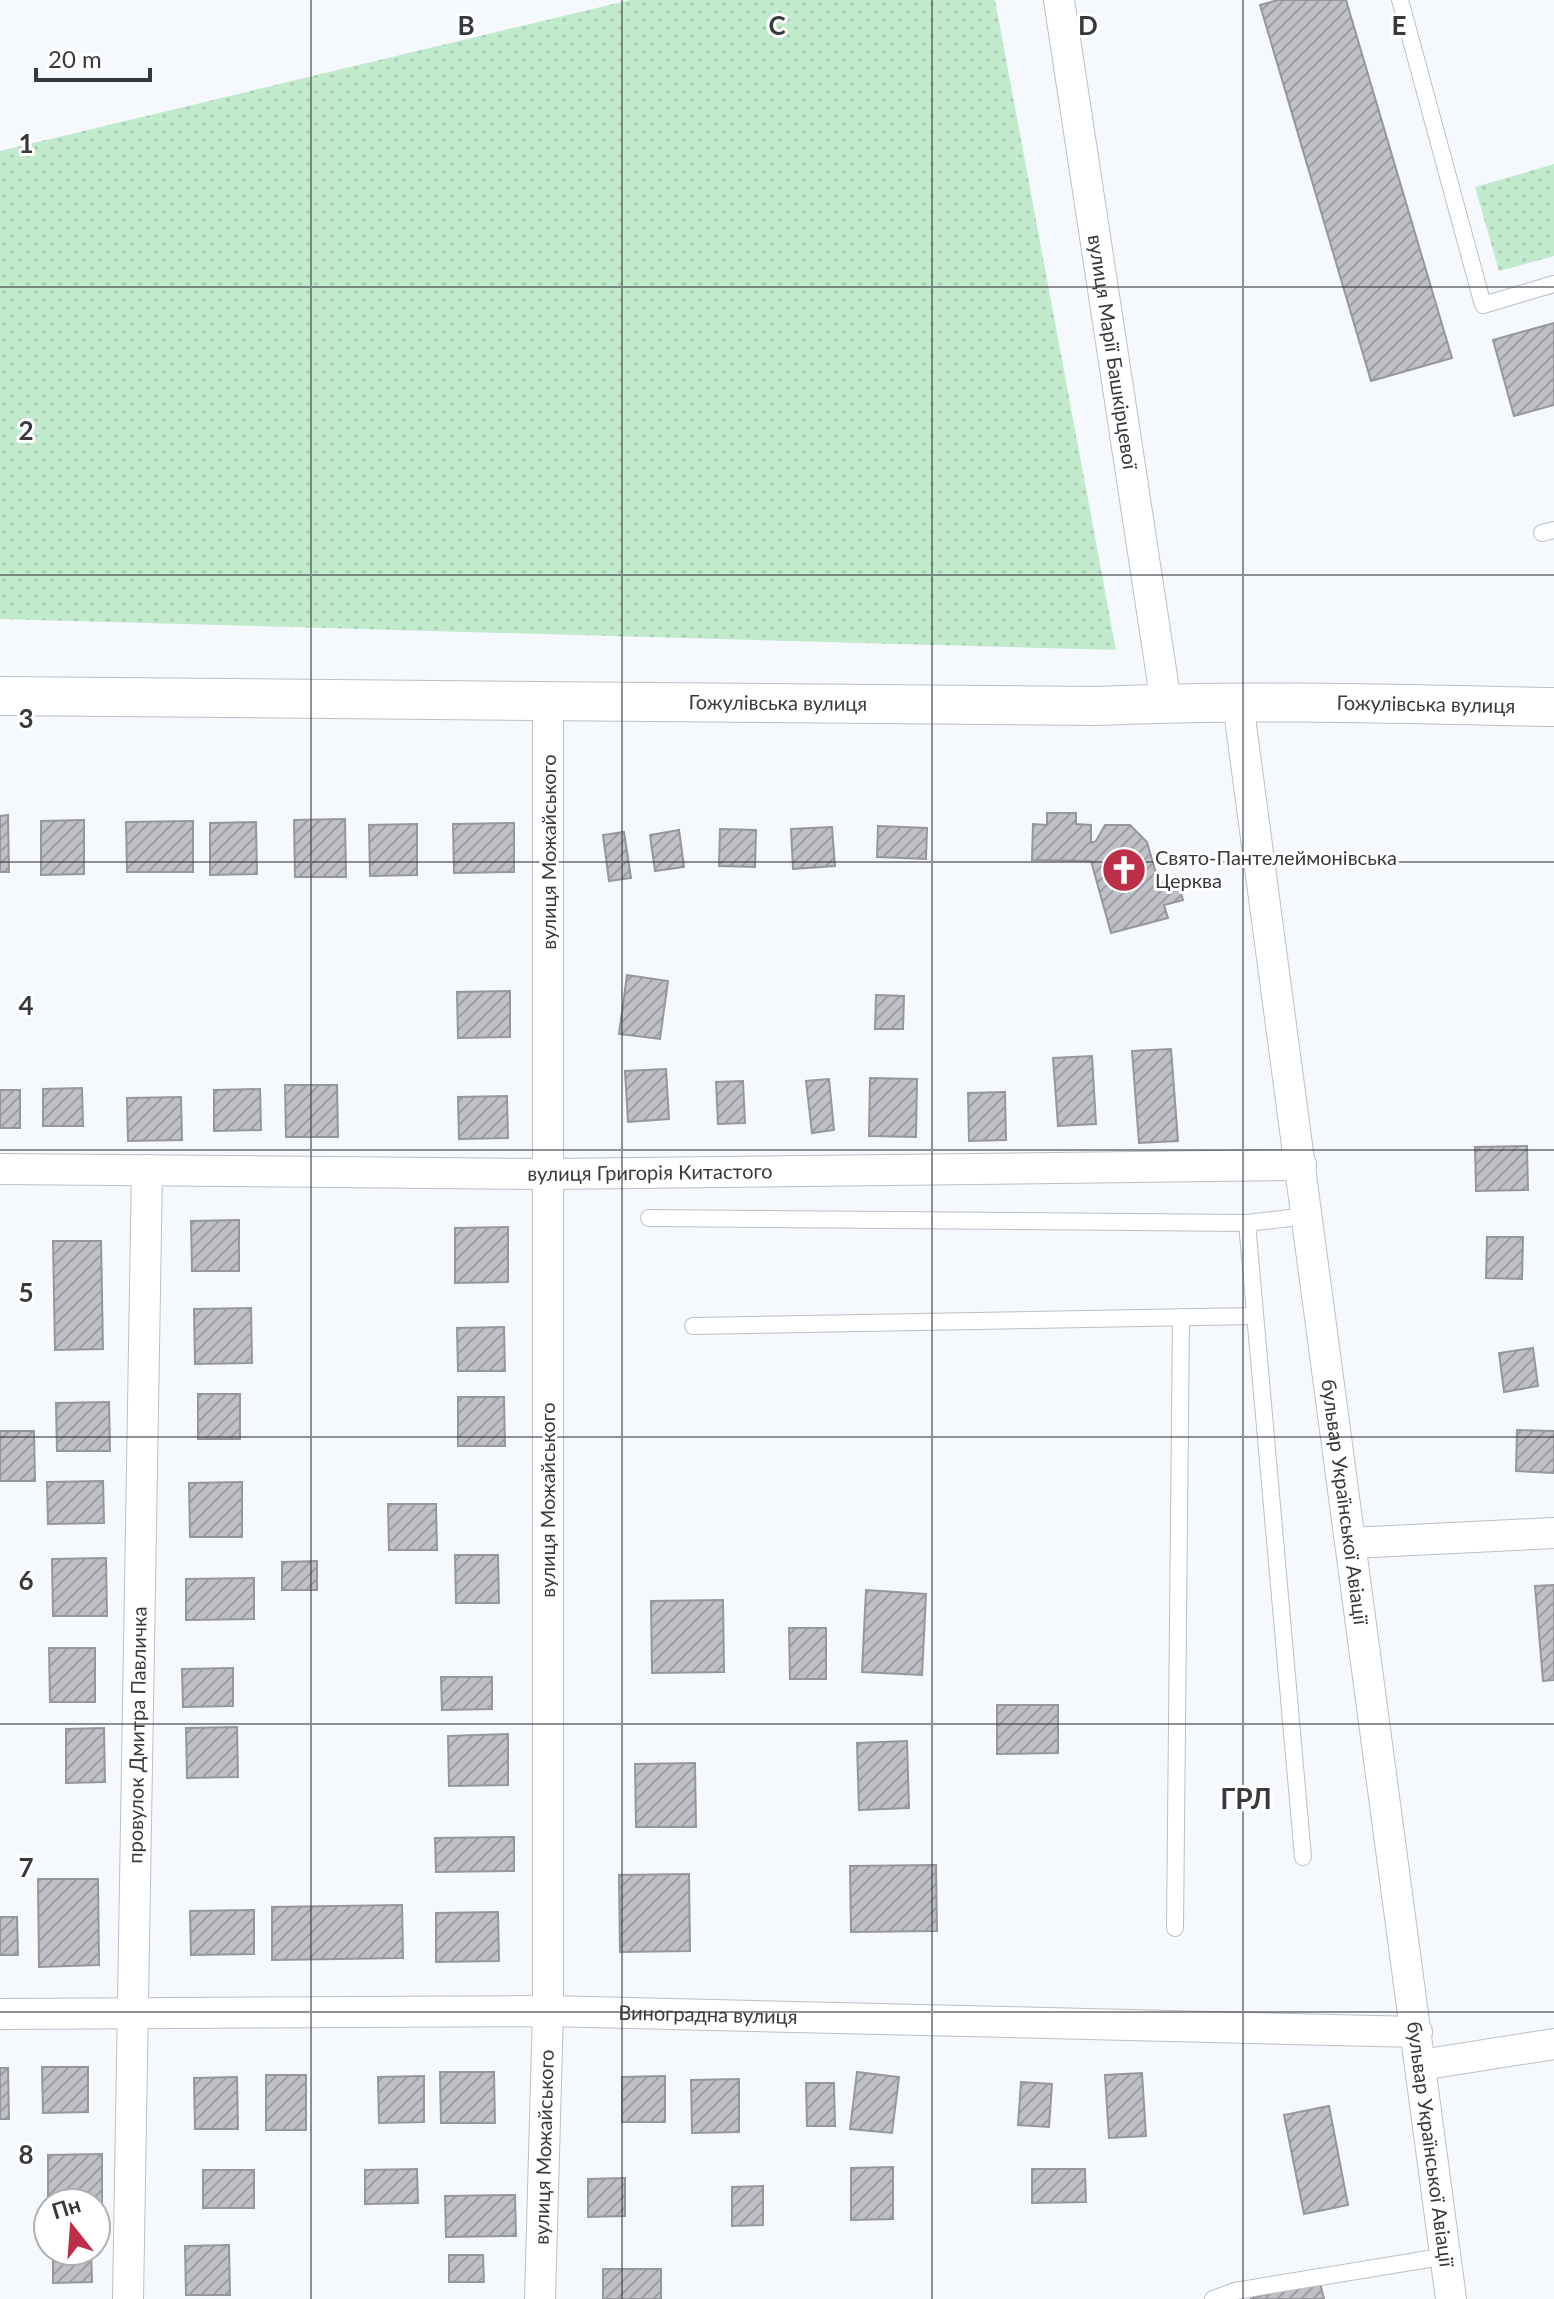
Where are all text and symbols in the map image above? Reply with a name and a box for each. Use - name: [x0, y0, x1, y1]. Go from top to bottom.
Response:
- text: B: [457, 9, 475, 41]
- text: C: [768, 9, 786, 41]
- text: D: [1078, 9, 1098, 41]
- text: E: [1392, 9, 1406, 41]
- scale bar: [36, 32, 150, 82]
- text: 20 m: [48, 44, 102, 73]
- text: 1: [18, 127, 34, 159]
- street label: вулиця Марії Башкірцевої: [1084, 233, 1143, 472]
- text: 2: [18, 414, 34, 446]
- street label: Гожулівська вулиця: [689, 689, 867, 715]
- street label: Гожулівська вулиця: [1336, 690, 1516, 717]
- text: 3: [18, 702, 34, 734]
- street label: вулиця Можайського: [536, 754, 560, 950]
- place label: Свято-Пантелеймонівська Церква: [1155, 845, 1397, 892]
- church icon: Свято-Пантелеймонівська Церква: [1100, 846, 1148, 894]
- text: 4: [18, 989, 34, 1021]
- street label: вулиця Григорія Китастого: [527, 1158, 773, 1185]
- text: 5: [18, 1276, 34, 1308]
- street label: бульвар Української Авіації: [1317, 1378, 1374, 1627]
- street label: вулиця Можайського: [535, 1402, 559, 1598]
- text: 6: [18, 1564, 34, 1596]
- street label: провулок Дмитра Павличка: [122, 1606, 151, 1864]
- district label: ГРЛ: [1220, 1781, 1272, 1815]
- text: 7: [18, 1851, 34, 1883]
- street label: Виноградна вулиця: [618, 2000, 798, 2028]
- street label: бульвар Української Авіації: [1403, 2020, 1460, 2269]
- street label: вулиця Можайського: [529, 2049, 558, 2245]
- text: 8: [18, 2138, 34, 2170]
- north arrow: [32, 2187, 112, 2267]
- text: Пн: [48, 2190, 84, 2225]

